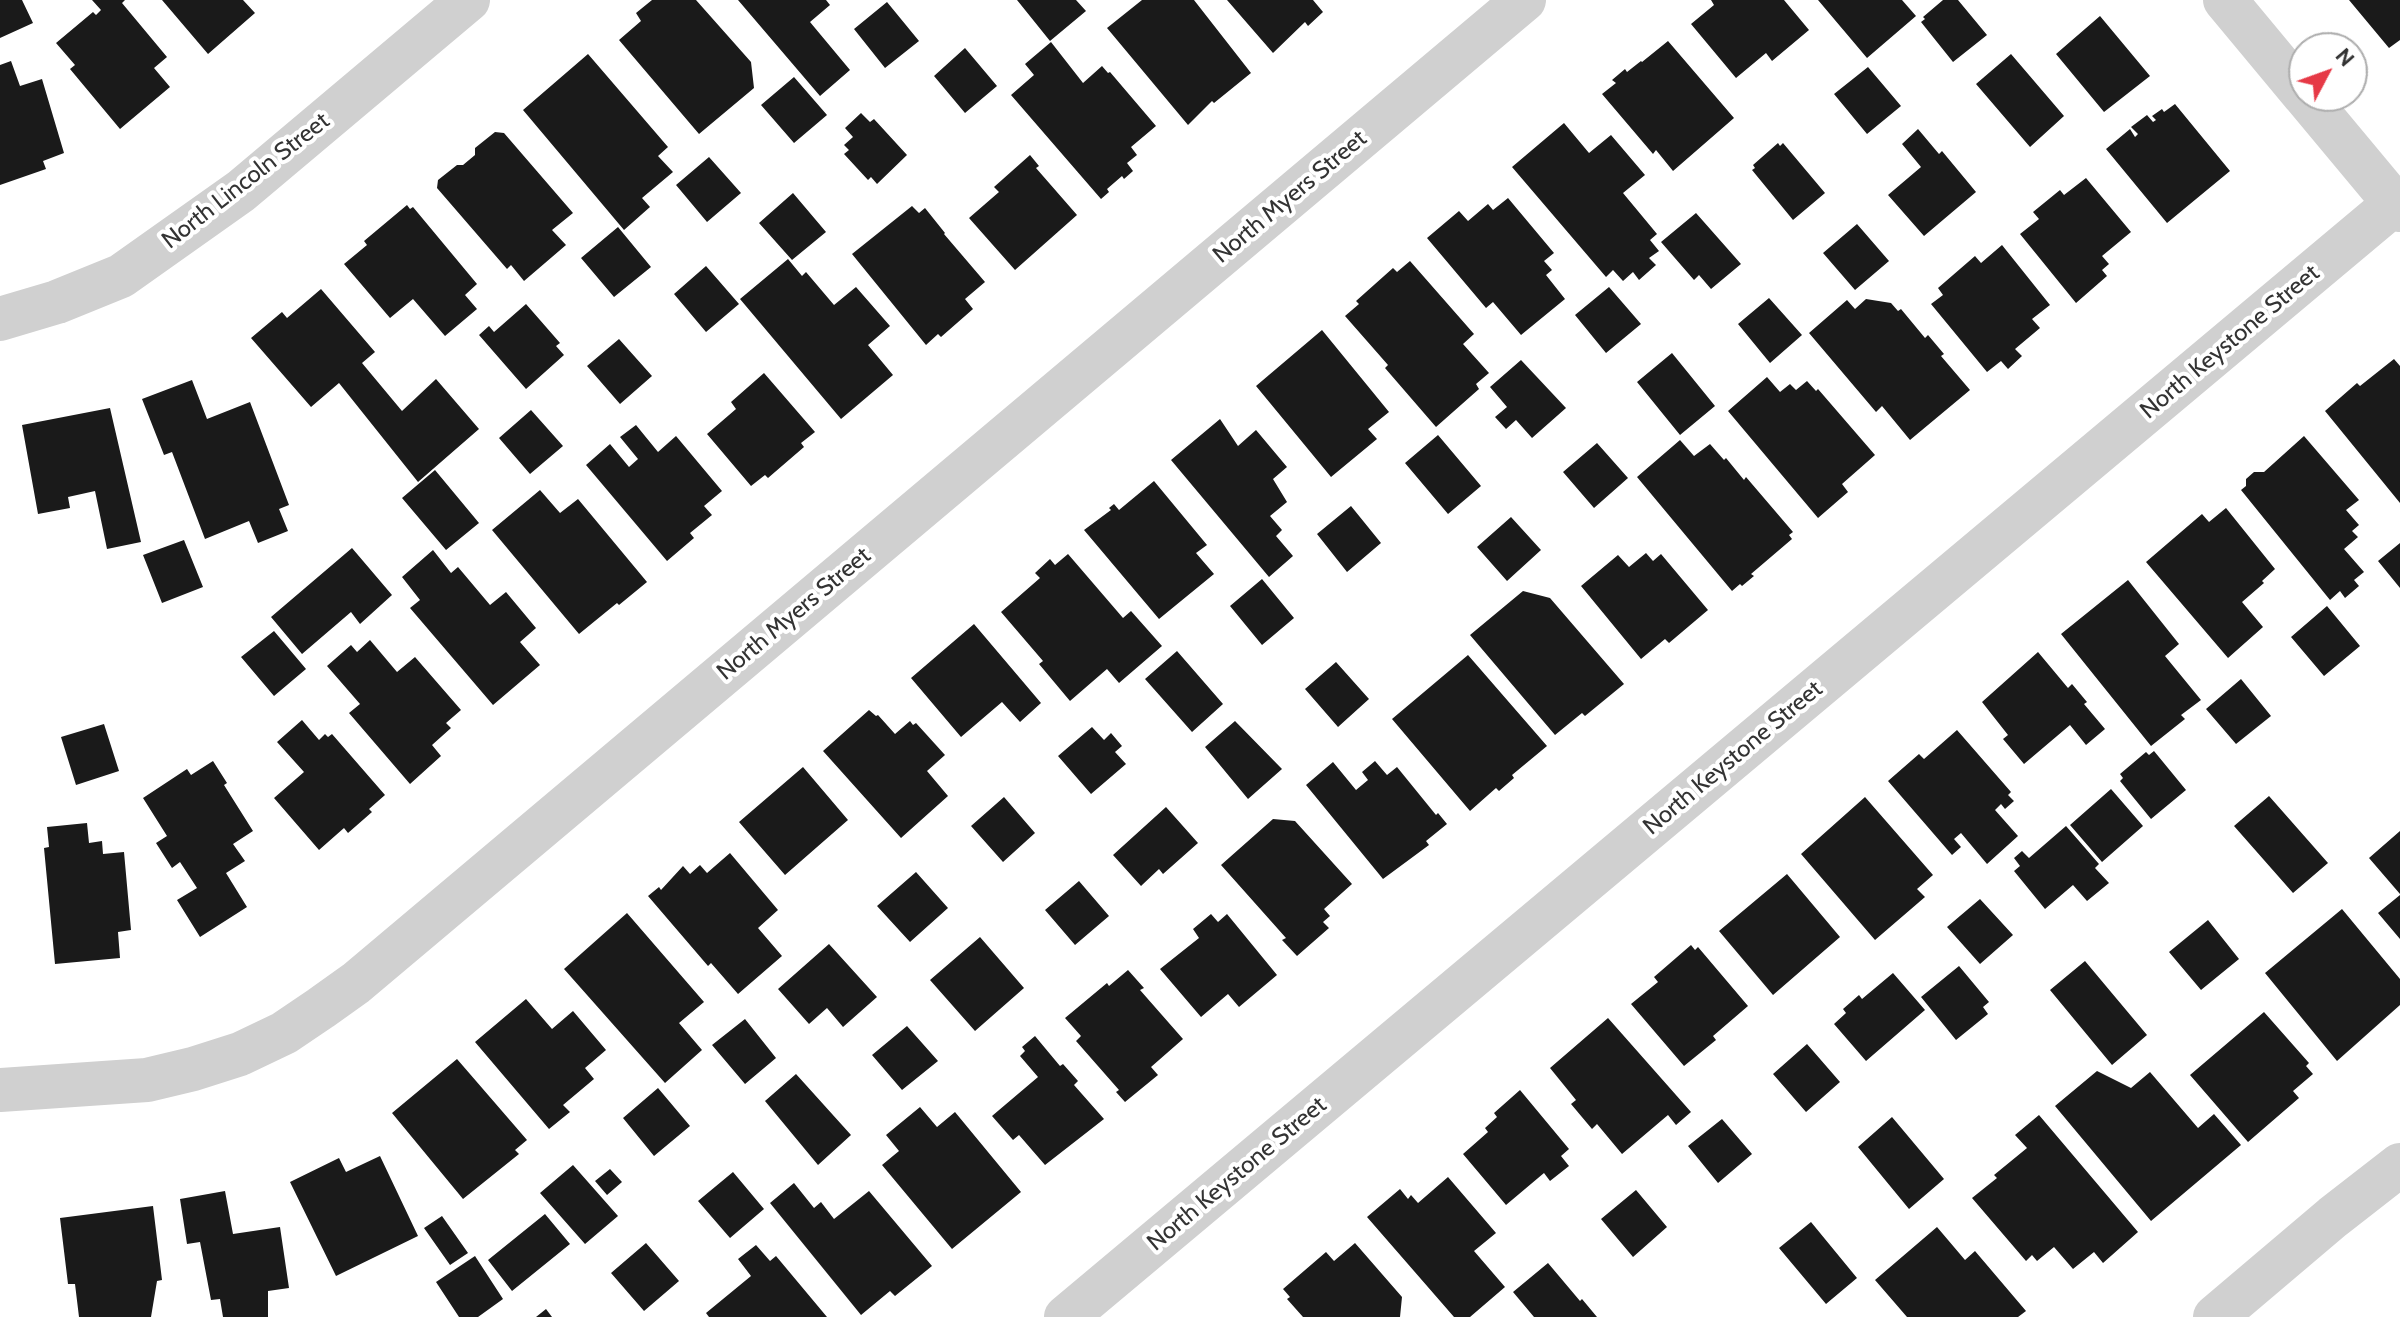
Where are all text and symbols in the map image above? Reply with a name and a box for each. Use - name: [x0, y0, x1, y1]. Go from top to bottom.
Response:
- north arrow: [2288, 32, 2368, 112]
- text: N: [2330, 43, 2360, 72]
- street label: North Lincoln Street: [157, 107, 335, 255]
- street label: North Myers Street: [1207, 124, 1373, 270]
- street label: North Keystone Street: [2135, 259, 2325, 425]
- street label: North Myers Street: [711, 541, 877, 687]
- street label: North Keystone Street: [1638, 675, 1828, 841]
- street label: North Keystone Street: [1142, 1091, 1332, 1257]

